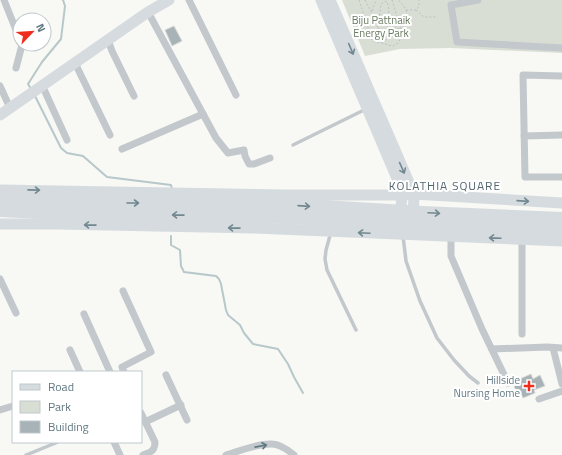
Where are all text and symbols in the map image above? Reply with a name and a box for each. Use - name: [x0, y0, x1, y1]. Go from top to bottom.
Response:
- north arrow: [12, 12, 52, 52]
- park label: Biju Pattnaik Energy Park: [352, 12, 411, 41]
- text: N: [32, 21, 50, 35]
- one-way arrow: [347, 42, 355, 54]
- one-way arrow: [399, 161, 407, 173]
- district label: KOLATHIA SQUARE: [389, 176, 501, 195]
- one-way arrow: [27, 186, 40, 194]
- one-way arrow: [516, 197, 529, 204]
- one-way arrow: [126, 199, 139, 207]
- one-way arrow: [297, 202, 310, 209]
- one-way arrow: [427, 209, 440, 217]
- one-way arrow: [172, 211, 185, 219]
- one-way arrow: [84, 221, 97, 229]
- one-way arrow: [228, 224, 241, 232]
- one-way arrow: [358, 229, 371, 236]
- one-way arrow: [489, 234, 502, 242]
- legend: [12, 371, 142, 443]
- place label: Hillside Nursing Home: [453, 372, 520, 401]
- text: Road: [48, 377, 74, 396]
- marker: Hillside Nursing Home: [523, 380, 535, 392]
- text: Park: [48, 397, 71, 416]
- text: Building: [48, 417, 89, 436]
- one-way arrow: [254, 441, 267, 449]

